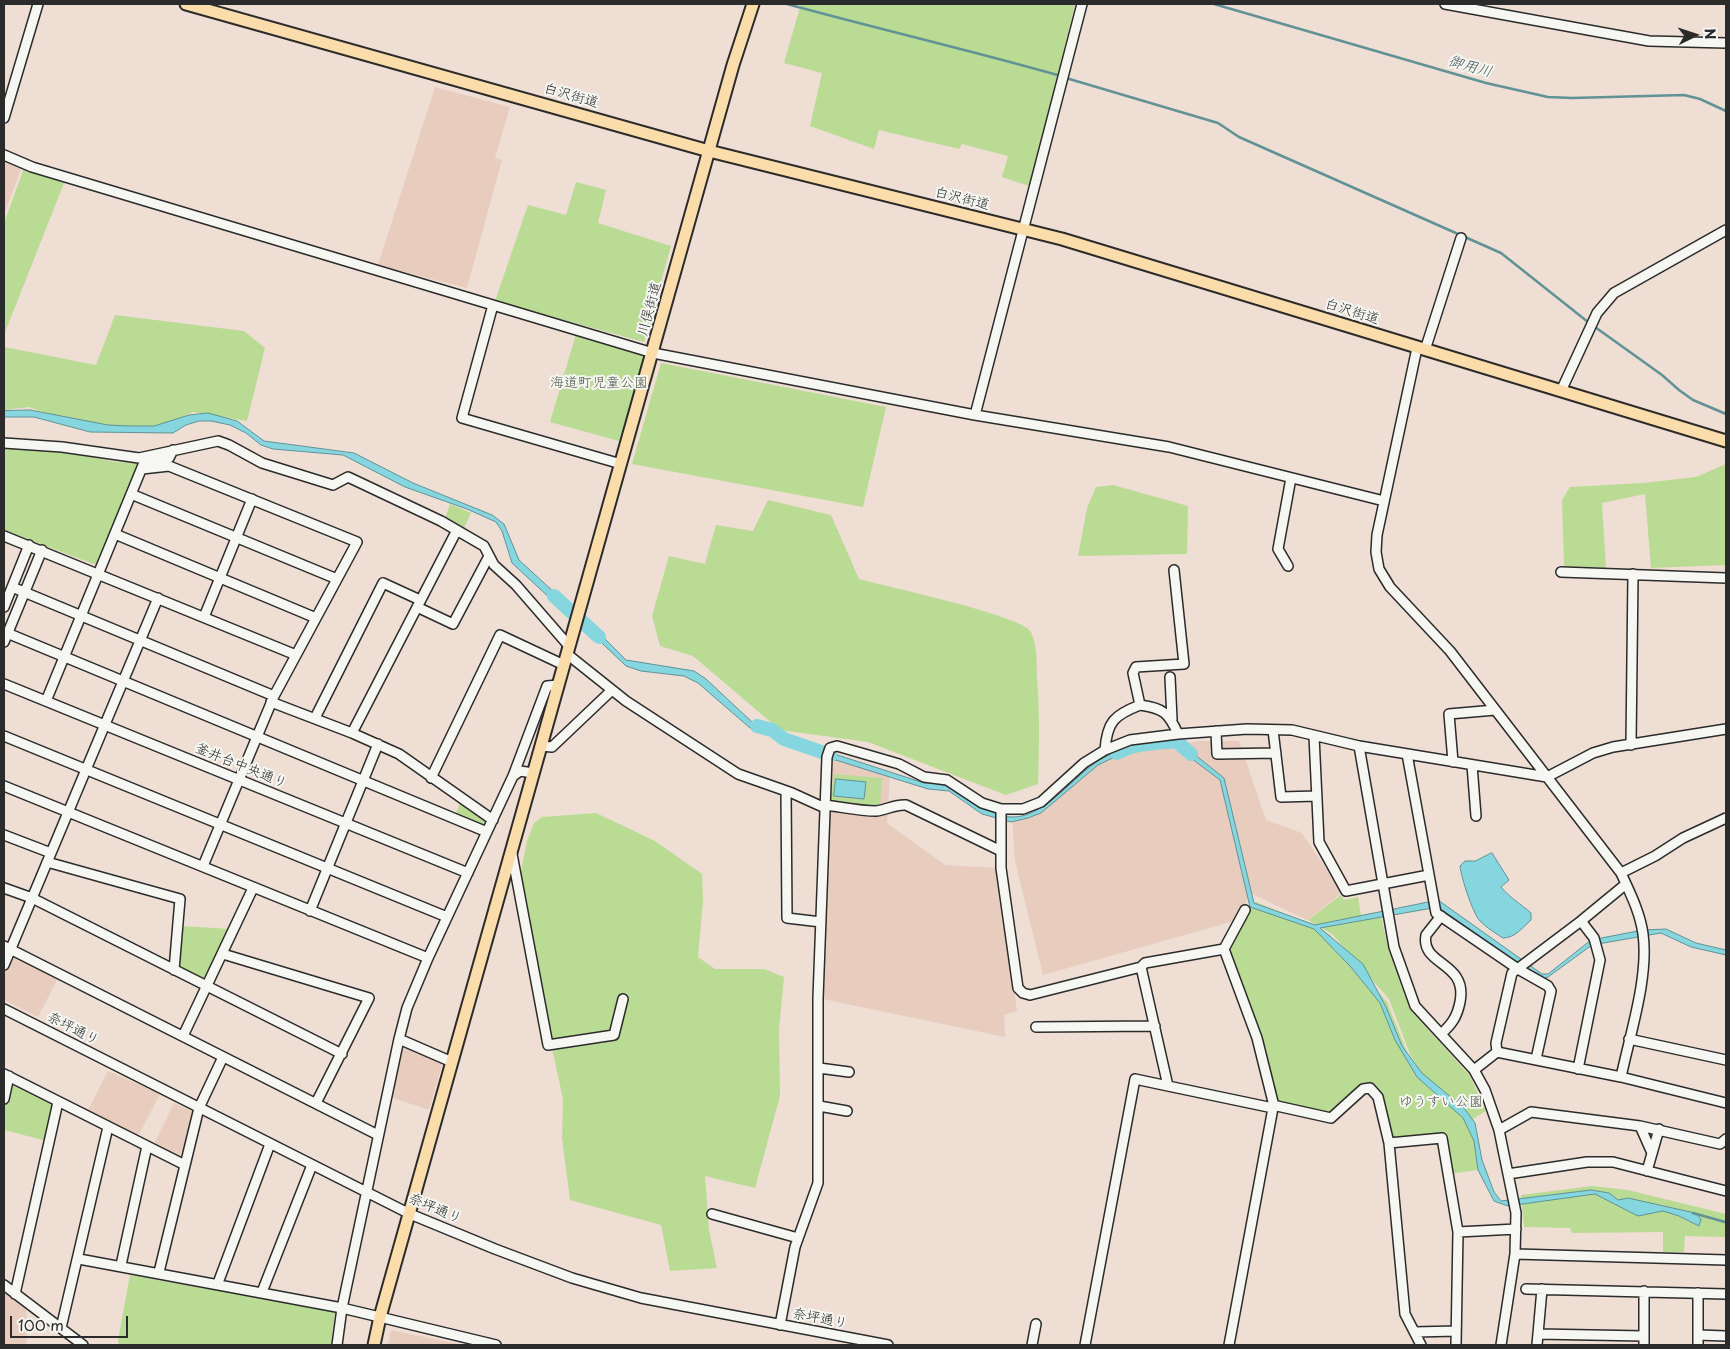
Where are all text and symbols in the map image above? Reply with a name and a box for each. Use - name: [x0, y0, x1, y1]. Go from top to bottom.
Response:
- north arrow: [1670, 10, 1720, 60]
- text: N: [1700, 28, 1721, 40]
- water label: 御用川: [1446, 52, 1494, 82]
- street label: 白沢街道: [542, 80, 600, 112]
- street label: 白沢街道: [933, 184, 991, 214]
- street label: 川俣街道: [635, 280, 665, 338]
- street label: 白沢街道: [1323, 296, 1381, 328]
- park label: 海道町児童公園: [550, 375, 648, 391]
- street label: 釜井台中央通り: [192, 740, 290, 792]
- street label: 奈坪通り: [44, 1009, 102, 1049]
- park label: ゆうすい公園: [1399, 1094, 1483, 1110]
- street label: 奈坪通り: [406, 1190, 464, 1228]
- street label: 奈坪通り: [791, 1305, 849, 1333]
- scale bar: [12, 1306, 130, 1338]
- text: 100 m: [18, 1313, 64, 1336]

